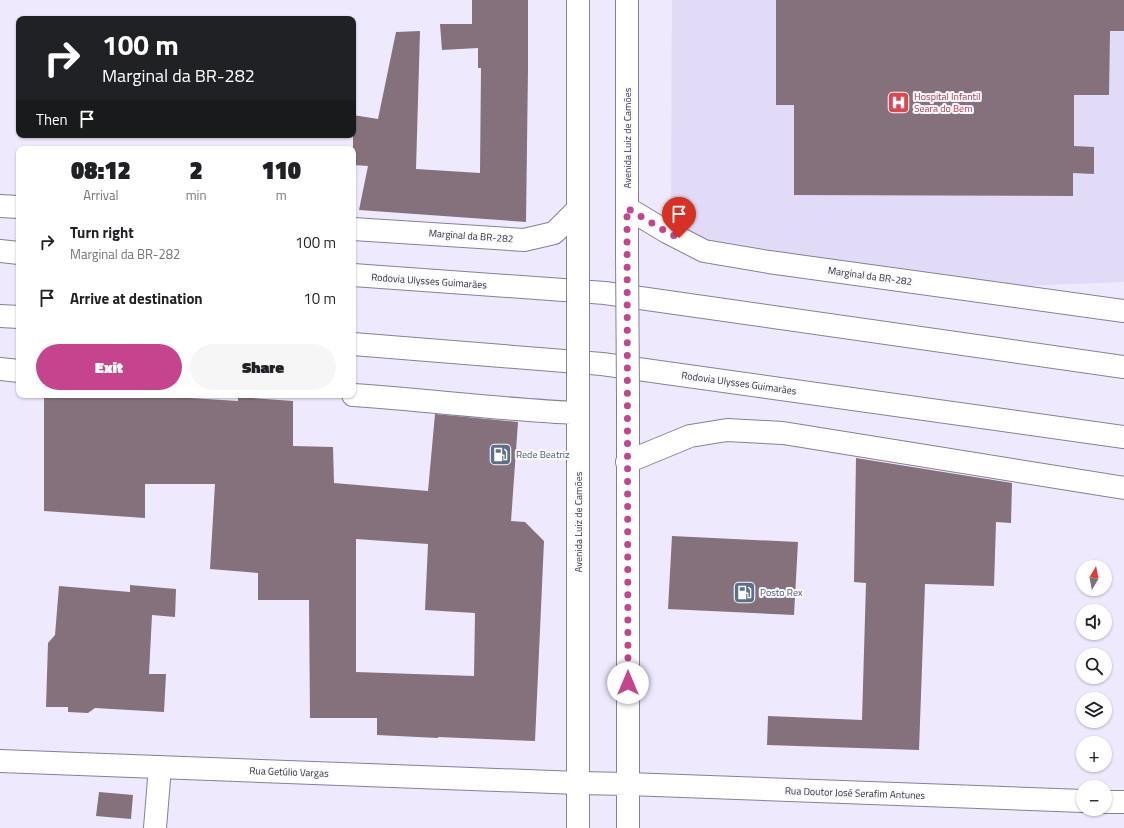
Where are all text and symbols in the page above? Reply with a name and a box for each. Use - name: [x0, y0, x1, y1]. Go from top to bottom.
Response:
- text: 100 m: [102, 23, 179, 66]
- icon: right: [36, 32, 88, 84]
- text: Marginal da BR-282: [102, 62, 255, 89]
- street label: Avenida Luiz de Camões: [620, 87, 635, 188]
- hospital icon: Hospital Infantil Seara do Bem: [885, 89, 911, 115]
- place label: Hospital Infantil Seara do Bem: [914, 89, 981, 116]
- text: Then: [36, 108, 68, 131]
- icon: arrive: [76, 108, 98, 130]
- text: 08:12: [71, 152, 131, 188]
- text: 2: [189, 152, 203, 188]
- text: 110: [261, 152, 301, 188]
- text: Arrival: [83, 185, 118, 205]
- text: min: [186, 185, 206, 205]
- text: m: [276, 185, 287, 205]
- pin: [662, 197, 696, 238]
- icon: arrive: [668, 203, 690, 225]
- text: Turn right: [70, 221, 134, 244]
- street label: Marginal da BR-282: [428, 226, 514, 246]
- icon: right: [36, 231, 58, 253]
- text: 100 m: [295, 231, 336, 254]
- text: Marginal da BR-282: [70, 244, 180, 264]
- street label: Marginal da BR-282: [827, 263, 913, 289]
- street label: Rodovia Ulysses Guimarães: [371, 269, 488, 293]
- icon: arrive: [36, 287, 58, 309]
- text: Arrive at destination: [70, 287, 203, 310]
- text: 10 m: [303, 287, 336, 310]
- button: Exit: [36, 344, 182, 390]
- button: Share: [190, 344, 336, 390]
- street label: Rodovia Ulysses Guimarães: [681, 368, 798, 399]
- fuel station icon: Rede Beatriz: [488, 441, 514, 467]
- place label: Rede Beatriz: [516, 447, 570, 462]
- street label: Avenida Luiz de Camões: [571, 471, 586, 572]
- north arrow: [1076, 560, 1112, 596]
- map controls: [1076, 560, 1112, 816]
- fuel station icon: Posto Rex: [732, 579, 758, 605]
- place label: Posto Rex: [760, 585, 803, 600]
- button: sound: [1076, 604, 1112, 640]
- button: search: [1076, 648, 1112, 684]
- position arrow: [607, 662, 649, 704]
- button: layers: [1076, 692, 1112, 728]
- button: +: [1076, 736, 1112, 772]
- street label: Rua Getúlio Vargas: [249, 763, 329, 781]
- button: −: [1076, 780, 1112, 816]
- street label: Rua Doutor José Serafim Antunes: [785, 783, 926, 803]

